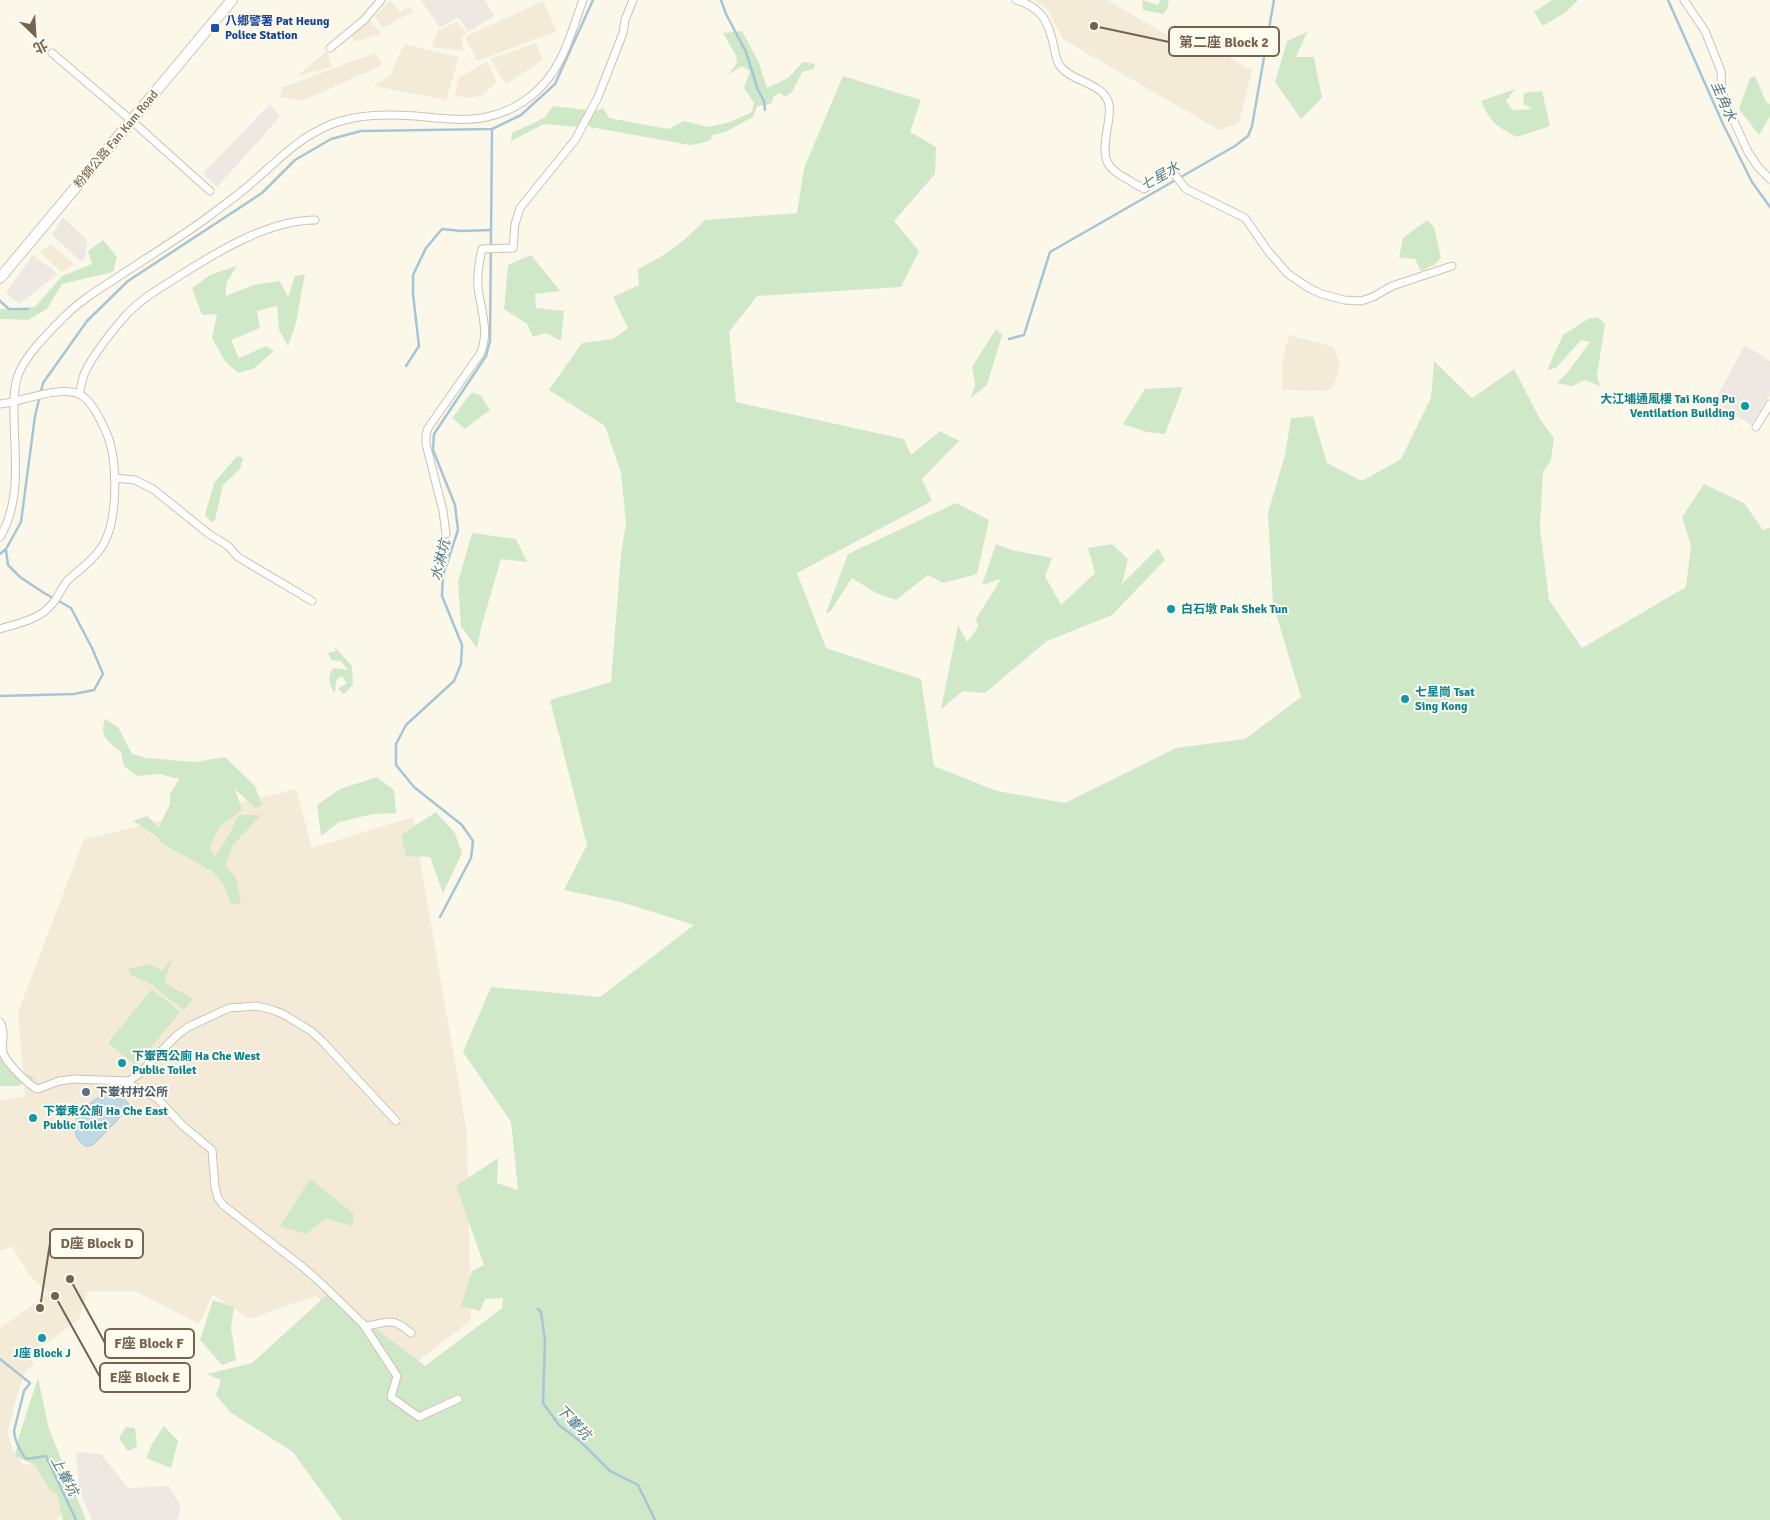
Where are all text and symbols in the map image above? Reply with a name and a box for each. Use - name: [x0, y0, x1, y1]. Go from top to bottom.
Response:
- north arrow: [10, 10, 60, 60]
- place label: 八鄉警署 Pat Heung Police Station: [225, 14, 330, 43]
- marker: 八鄉警署 Pat Heung Police Station: [209, 22, 221, 34]
- callout: 第二座 Block 2: [1169, 27, 1279, 56]
- text: 第二座 Block 2: [1179, 34, 1269, 51]
- text: 北: [30, 36, 50, 57]
- water label: 圭角水: [1707, 79, 1740, 125]
- street label: 粉錦公路 Fan Kam Road: [71, 87, 162, 191]
- water label: 七星水: [1138, 158, 1184, 194]
- place label: 大江埔通風樓 Tai Kong Pu Ventilation Building: [1600, 392, 1736, 421]
- marker: 大江埔通風樓 Tai Kong Pu Ventilation Building: [1739, 400, 1751, 412]
- water label: 水淋坑: [427, 536, 454, 583]
- place label: 白石墩 Pak Shek Tun: [1181, 602, 1288, 617]
- marker: 白石墩 Pak Shek Tun: [1165, 603, 1177, 615]
- place label: 七星崗 Tsat Sing Kong: [1415, 685, 1475, 714]
- marker: 七星崗 Tsat Sing Kong: [1399, 693, 1411, 705]
- place label: 下輋西公廁 Ha Che West Public Toilet: [132, 1049, 261, 1078]
- marker: 下輋西公廁 Ha Che West Public Toilet: [116, 1057, 128, 1069]
- place label: 下輋村村公所: [96, 1085, 168, 1100]
- marker: 下輋村村公所: [80, 1086, 92, 1098]
- place label: 下輋東公廁 Ha Che East Public Toilet: [43, 1104, 168, 1133]
- marker: 下輋東公廁 Ha Che East Public Toilet: [27, 1112, 39, 1124]
- callout: D座 Block D: [50, 1229, 143, 1258]
- text: D座 Block D: [61, 1235, 133, 1252]
- callout: F座 Block F: [105, 1329, 194, 1358]
- marker: J座 Block J: [36, 1332, 48, 1344]
- text: F座 Block F: [114, 1335, 184, 1352]
- place label: J座 Block J: [13, 1346, 71, 1361]
- callout: E座 Block E: [100, 1363, 190, 1392]
- text: E座 Block E: [110, 1369, 180, 1386]
- water label: 下輋坑: [553, 1401, 596, 1445]
- water label: 上輋坑: [47, 1454, 83, 1501]

